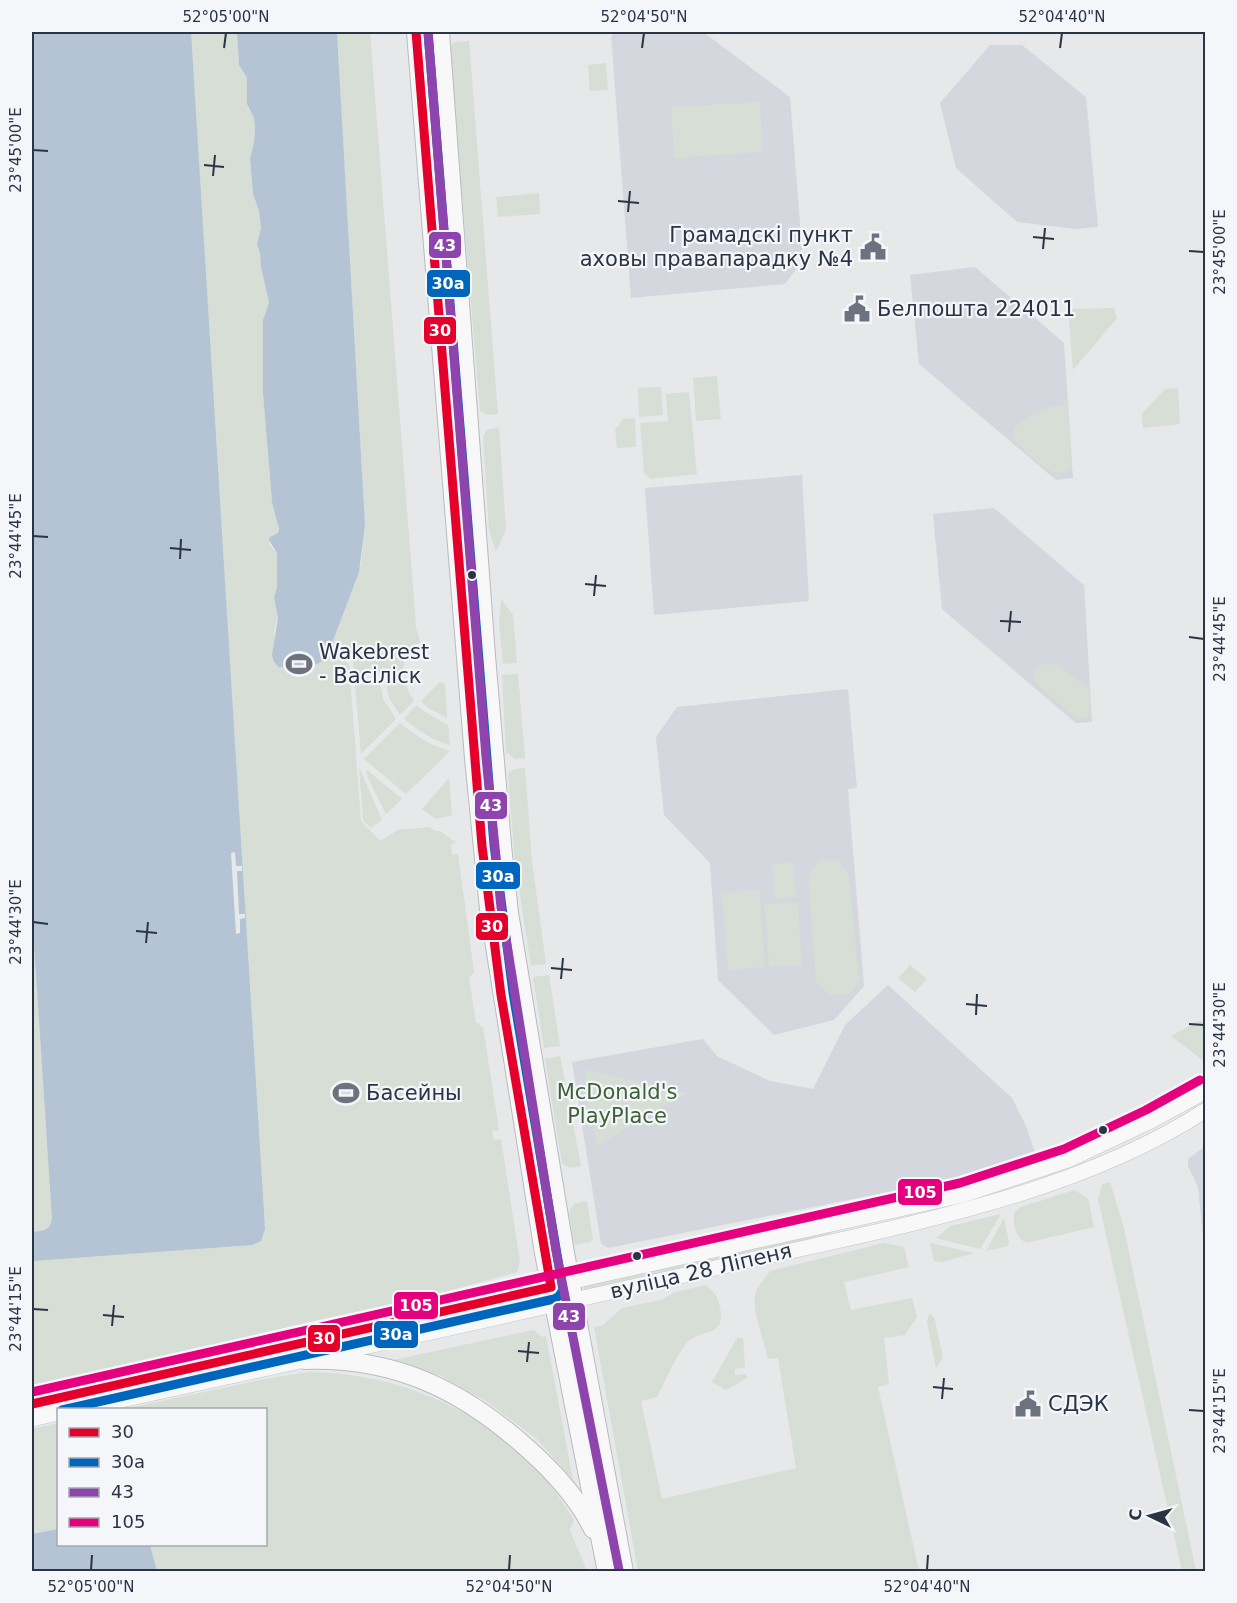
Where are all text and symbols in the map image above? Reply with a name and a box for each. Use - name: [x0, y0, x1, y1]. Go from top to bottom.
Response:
- text: 52°05'00"N: [182, 8, 270, 26]
- text: 52°04'50"N: [600, 8, 688, 26]
- text: 52°04'40"N: [1018, 8, 1106, 26]
- text: 23°45'00"E: [7, 107, 25, 193]
- text: 23°45'00"E: [1211, 209, 1229, 295]
- place label: Грамадскі пункт аховы правапарадку №4: [580, 223, 853, 271]
- line badge: 43: [428, 231, 462, 259]
- public building icon: Грамадскі пункт аховы правапарадку №4: [858, 232, 888, 262]
- text: 43: [434, 236, 456, 255]
- line badge: 30а: [426, 269, 471, 298]
- text: 30а: [431, 274, 465, 293]
- public building icon: Белпошта 224011: [842, 294, 872, 324]
- place label: Белпошта 224011: [877, 297, 1076, 321]
- line badge: 30: [423, 316, 457, 345]
- text: 30: [429, 321, 451, 340]
- text: 23°44'45"E: [7, 493, 25, 579]
- unlabelled marker: [466, 569, 478, 581]
- text: 23°44'45"E: [1211, 596, 1229, 682]
- place label: Wakebrest - Васіліск: [319, 640, 429, 688]
- sports icon: Wakebrest - Васіліск: [284, 649, 314, 679]
- line badge: 43: [474, 791, 508, 820]
- text: 43: [480, 796, 502, 815]
- line badge: 30а: [475, 861, 521, 890]
- text: 30а: [481, 867, 515, 886]
- text: 23°44'30"E: [7, 879, 25, 965]
- line badge: 30: [475, 912, 509, 941]
- text: 30: [481, 917, 503, 936]
- text: 23°44'30"E: [1211, 982, 1229, 1068]
- sports icon: Басейны: [331, 1078, 361, 1108]
- park label: McDonald's PlayPlace: [557, 1080, 677, 1128]
- place label: Басейны: [366, 1081, 462, 1105]
- unlabelled marker: [1097, 1124, 1109, 1136]
- line badge: 105: [897, 1178, 943, 1206]
- text: 105: [903, 1183, 937, 1202]
- street label: вуліца 28 Ліпеня: [608, 1238, 794, 1304]
- unlabelled marker: [631, 1250, 643, 1262]
- text: 23°44'15"E: [7, 1266, 25, 1352]
- line badge: 105: [393, 1291, 439, 1320]
- text: 105: [399, 1296, 433, 1315]
- line badge: 43: [552, 1302, 586, 1331]
- text: 43: [558, 1307, 580, 1326]
- line badge: 30а: [373, 1320, 419, 1349]
- line badge: 30: [307, 1324, 341, 1353]
- text: 30а: [379, 1325, 413, 1344]
- text: 30: [313, 1329, 335, 1348]
- text: 23°44'15"E: [1211, 1368, 1229, 1454]
- public building icon: СДЭК: [1013, 1389, 1043, 1419]
- place label: СДЭК: [1048, 1392, 1109, 1416]
- legend: [57, 1408, 267, 1546]
- text: 30: [111, 1421, 134, 1442]
- text: 30а: [111, 1451, 145, 1472]
- text: 43: [111, 1481, 134, 1502]
- north arrow: [1120, 1486, 1180, 1546]
- text: С: [1126, 1508, 1146, 1521]
- text: 105: [111, 1511, 145, 1532]
- text: 52°05'00"N: [47, 1578, 135, 1596]
- text: 52°04'50"N: [465, 1578, 553, 1596]
- text: 52°04'40"N: [883, 1578, 971, 1596]

